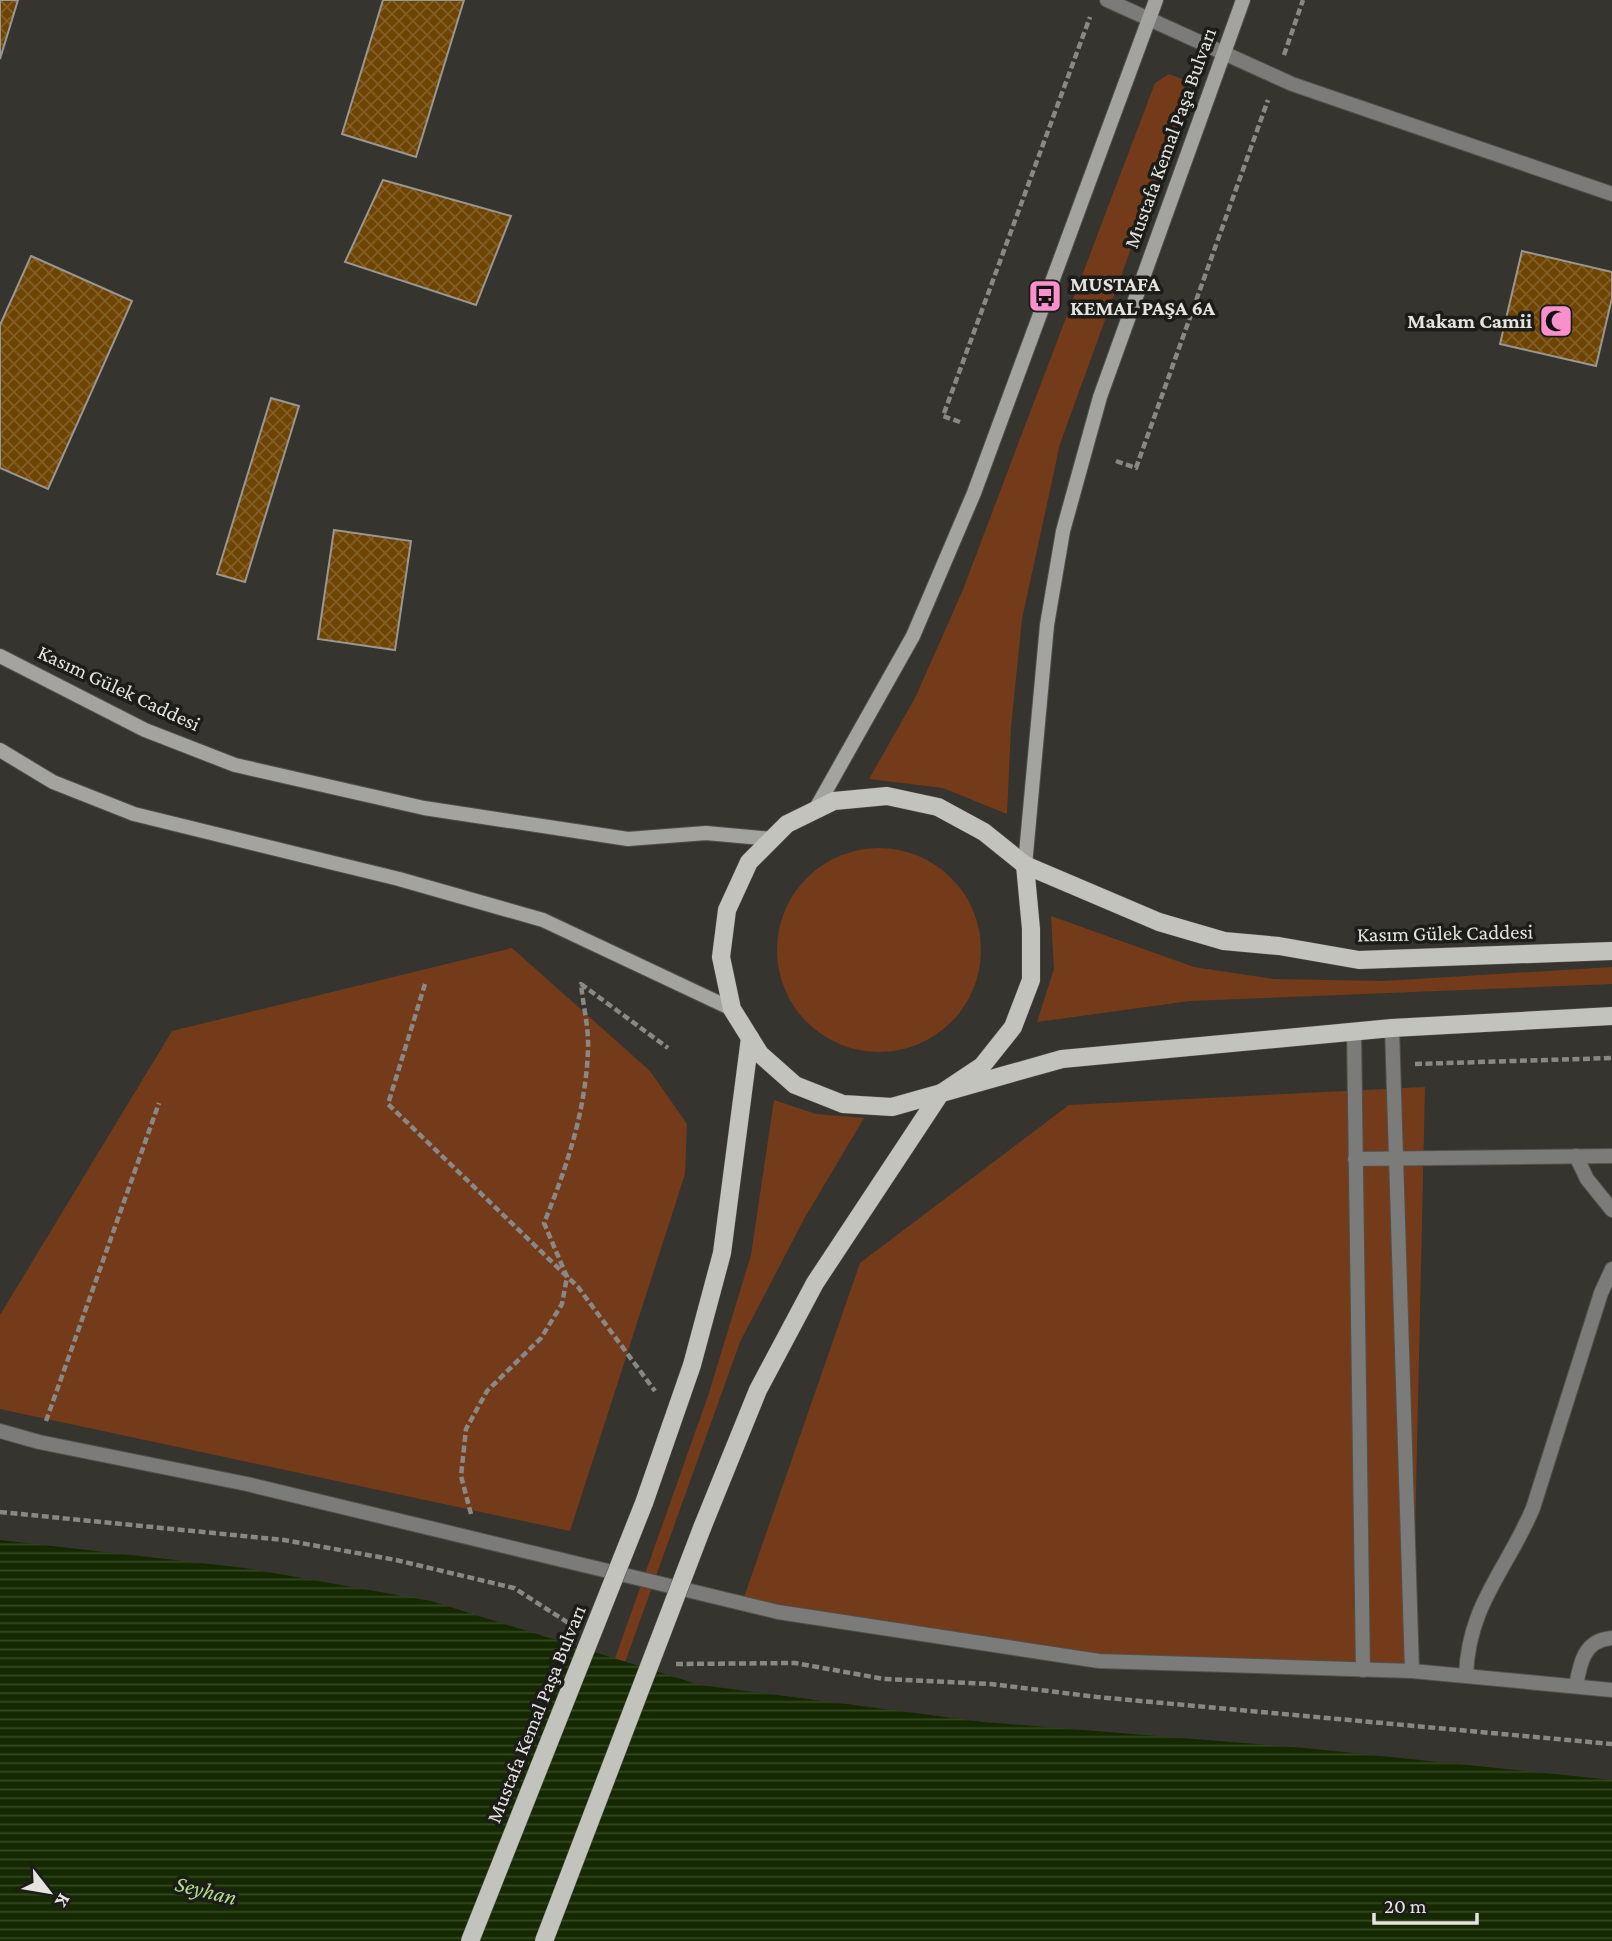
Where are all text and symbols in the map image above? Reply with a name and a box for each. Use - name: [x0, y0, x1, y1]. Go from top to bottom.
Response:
- street label: Mustafa Kemal Paşa Bulvarı: [1119, 24, 1221, 251]
- place label: MUSTAFA KEMAL PAŞA 6A: [1070, 272, 1216, 320]
- bus stop icon: MUSTAFA KEMAL PAŞA 6A: [1026, 277, 1064, 315]
- mosque icon: Makam Camii: [1537, 302, 1575, 340]
- place label: Makam Camii: [1407, 309, 1532, 333]
- street label: Kasım Gülek Caddesi: [34, 640, 204, 736]
- street label: Kasım Gülek Caddesi: [1357, 919, 1534, 947]
- street label: Mustafa Kemal Paşa Bulvarı: [481, 1601, 591, 1826]
- north arrow: [14, 1857, 84, 1927]
- water label: Seyhan: [172, 1870, 240, 1910]
- scale bar: [1374, 1882, 1477, 1926]
- text: K: [51, 1890, 75, 1912]
- text: 20 m: [1384, 1894, 1427, 1918]

